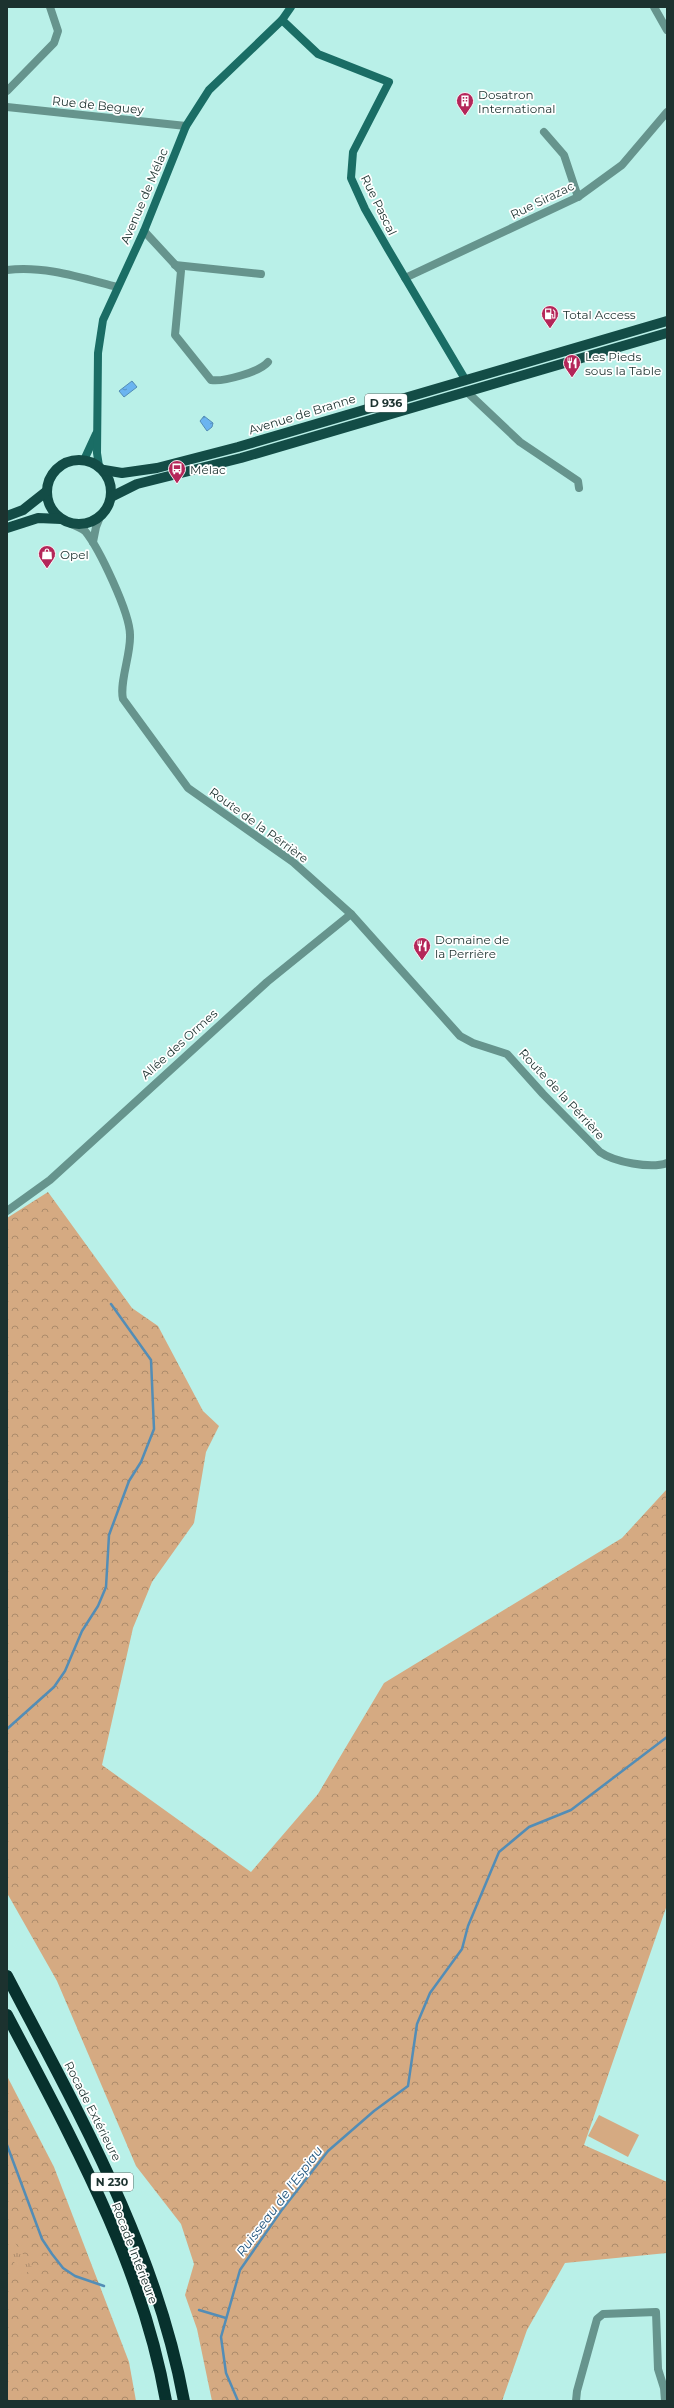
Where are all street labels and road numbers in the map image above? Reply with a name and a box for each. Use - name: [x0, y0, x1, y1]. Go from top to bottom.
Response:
- street label: Rue de Beguey: [52, 93, 145, 117]
- street label: Avenue de Mélac: [117, 146, 171, 246]
- street label: Rue Pascal: [358, 172, 400, 238]
- street label: Rue Sirazac: [508, 178, 577, 222]
- street label: Avenue de Branne: [247, 391, 357, 437]
- road number: D 936: [365, 394, 407, 412]
- street label: Route de la Pérrière: [207, 784, 311, 866]
- street label: Allée des Ormes: [138, 1006, 220, 1082]
- street label: Route de la Pérrière: [516, 1045, 608, 1143]
- street label: Rocade Extérieure: [61, 2059, 125, 2163]
- road number: N 230: [91, 2173, 133, 2191]
- street label: Rocade Intérieure: [109, 2200, 161, 2306]

